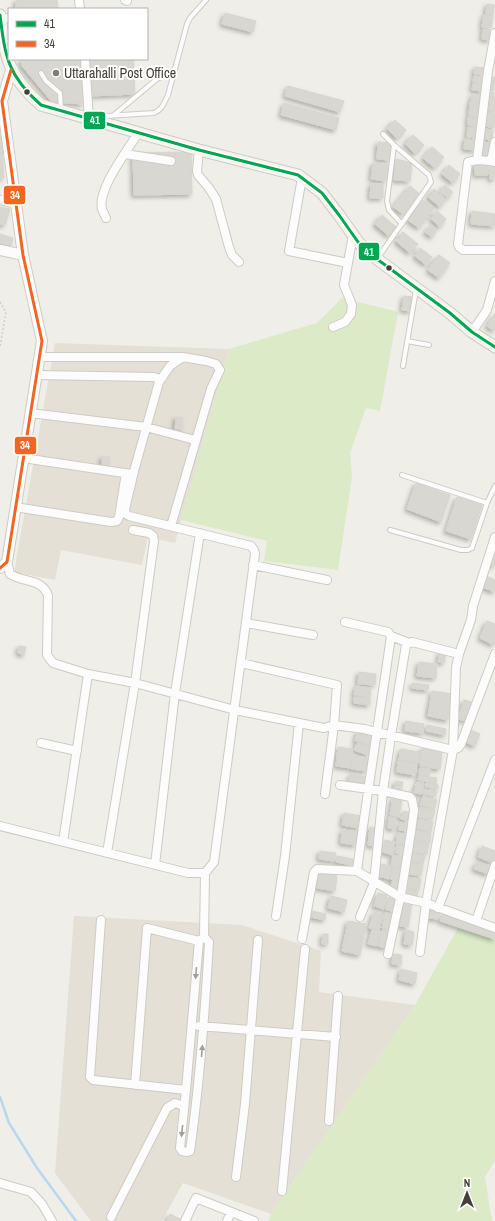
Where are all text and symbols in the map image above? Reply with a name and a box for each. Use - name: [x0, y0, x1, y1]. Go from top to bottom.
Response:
- legend: [8, 8, 148, 60]
- text: 41: [44, 16, 55, 32]
- text: 34: [44, 36, 55, 52]
- place label: Uttarahalli Post Office: [64, 64, 176, 82]
- marker: Uttarahalli Post Office: [51, 68, 61, 78]
- unlabelled marker: [22, 87, 32, 97]
- line badge: 41: [83, 111, 106, 130]
- text: 41: [90, 113, 100, 127]
- line badge: 34: [3, 185, 26, 205]
- text: 34: [10, 188, 20, 202]
- line badge: 41: [358, 242, 380, 261]
- text: 41: [364, 245, 374, 259]
- unlabelled marker: [384, 263, 394, 273]
- line badge: 34: [14, 436, 37, 455]
- text: 34: [20, 438, 30, 452]
- one-way arrow: [193, 967, 200, 979]
- one-way arrow: [198, 1045, 205, 1057]
- one-way arrow: [178, 1125, 185, 1137]
- north arrow: [447, 1173, 487, 1213]
- text: N: [464, 1176, 470, 1190]

